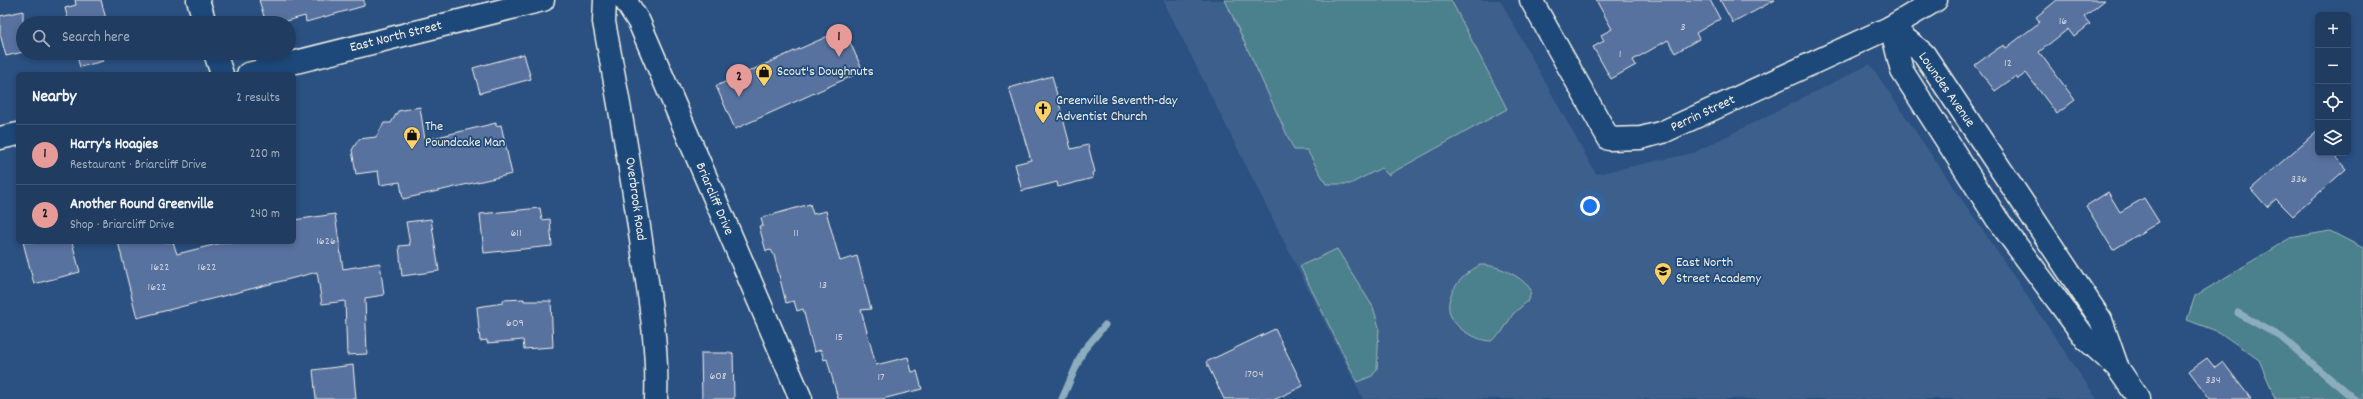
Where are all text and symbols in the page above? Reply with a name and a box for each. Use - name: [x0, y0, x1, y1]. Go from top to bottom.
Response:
- map controls: [2315, 12, 2351, 156]
- button: +: [2315, 12, 2351, 48]
- house number: 16: [2059, 13, 2067, 30]
- search box: [16, 16, 296, 60]
- street label: East North Street: [348, 16, 444, 58]
- house number: 3: [1680, 19, 1686, 36]
- pin: 1: [826, 24, 852, 57]
- icon: search: [30, 27, 52, 49]
- text: Search here: [62, 27, 130, 49]
- house number: 1: [1619, 46, 1621, 63]
- street label: Lowndes Avenue: [1913, 48, 1979, 132]
- button: −: [2315, 48, 2351, 84]
- house number: 12: [2004, 55, 2012, 72]
- shop icon: Scout's Doughnuts: [754, 62, 774, 87]
- place label: Scout's Doughnuts: [777, 62, 874, 82]
- pin: 2: [726, 64, 752, 97]
- button: locate: [2315, 84, 2351, 120]
- text: Nearby: [32, 86, 76, 110]
- text: 2 results: [236, 89, 280, 108]
- street label: Perrin Street: [1667, 90, 1739, 138]
- place label: Greenville Seventh-day Adventist Church: [1056, 91, 1178, 127]
- church icon: Greenville Seventh-day Adventist Church: [1033, 99, 1053, 124]
- place label: The Poundcake Man: [425, 117, 505, 153]
- button: layers: [2315, 120, 2351, 156]
- shop icon: The Poundcake Man: [402, 125, 422, 150]
- text: Harry's Hoagies: [70, 134, 158, 156]
- text: 1: [44, 145, 46, 164]
- text: 220 m: [250, 145, 280, 164]
- text: Restaurant · Briarcliff Drive: [70, 156, 207, 175]
- street label: Overbrook Road: [619, 156, 651, 242]
- street label: Briarcliff Drive: [690, 159, 738, 239]
- house number: 336: [2291, 171, 2307, 188]
- text: Another Round Greenville: [70, 194, 214, 216]
- your location: [1580, 196, 1600, 216]
- text: 2: [42, 205, 48, 224]
- text: 240 m: [250, 205, 280, 224]
- text: Shop · Briarcliff Drive: [70, 216, 174, 235]
- house number: 611: [510, 225, 522, 242]
- house number: 11: [793, 225, 799, 242]
- house number: 1626: [316, 233, 336, 250]
- place label: East North Street Academy: [1676, 253, 1761, 289]
- house number: 1622: [151, 259, 170, 276]
- house number: 1622: [198, 259, 217, 276]
- school or university icon: East North Street Academy: [1653, 261, 1673, 286]
- house number: 13: [819, 277, 827, 294]
- house number: 1622: [148, 279, 167, 296]
- house number: 609: [506, 315, 524, 332]
- house number: 15: [835, 329, 843, 346]
- house number: 1704: [1245, 366, 1263, 383]
- house number: 608: [709, 368, 727, 385]
- house number: 17: [877, 369, 885, 386]
- house number: 334: [2205, 372, 2221, 389]

